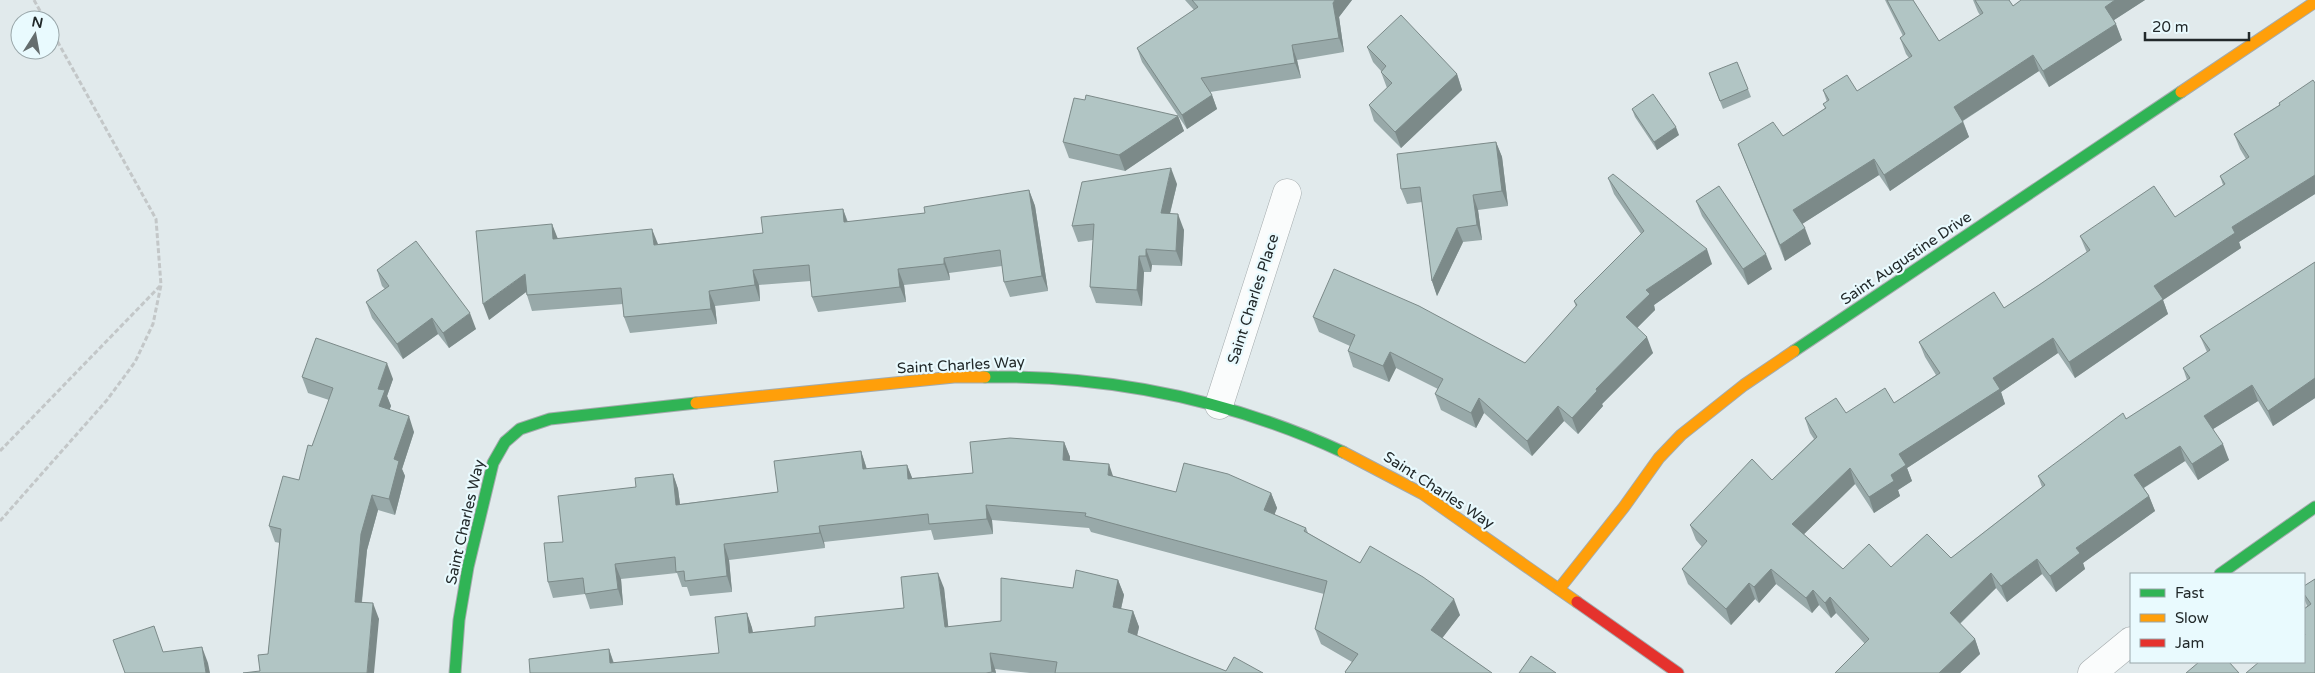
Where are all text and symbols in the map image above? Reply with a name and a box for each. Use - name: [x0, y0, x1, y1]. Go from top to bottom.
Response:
- north arrow: [10, 10, 60, 60]
- scale bar: [2145, 10, 2249, 42]
- text: N: [30, 13, 45, 32]
- text: 20 m: [2152, 18, 2189, 36]
- street label: Saint Augustine Drive: [1837, 208, 1975, 308]
- street label: Saint Charles Place: [1223, 232, 1283, 366]
- street label: Saint Charles Way: [897, 353, 1025, 377]
- street label: Saint Charles Way: [1380, 448, 1498, 532]
- street label: Saint Charles Way: [442, 458, 488, 586]
- legend: [2130, 573, 2305, 663]
- text: Fast: [2175, 584, 2205, 602]
- text: Slow: [2175, 609, 2209, 627]
- text: Jam: [2175, 634, 2204, 652]

